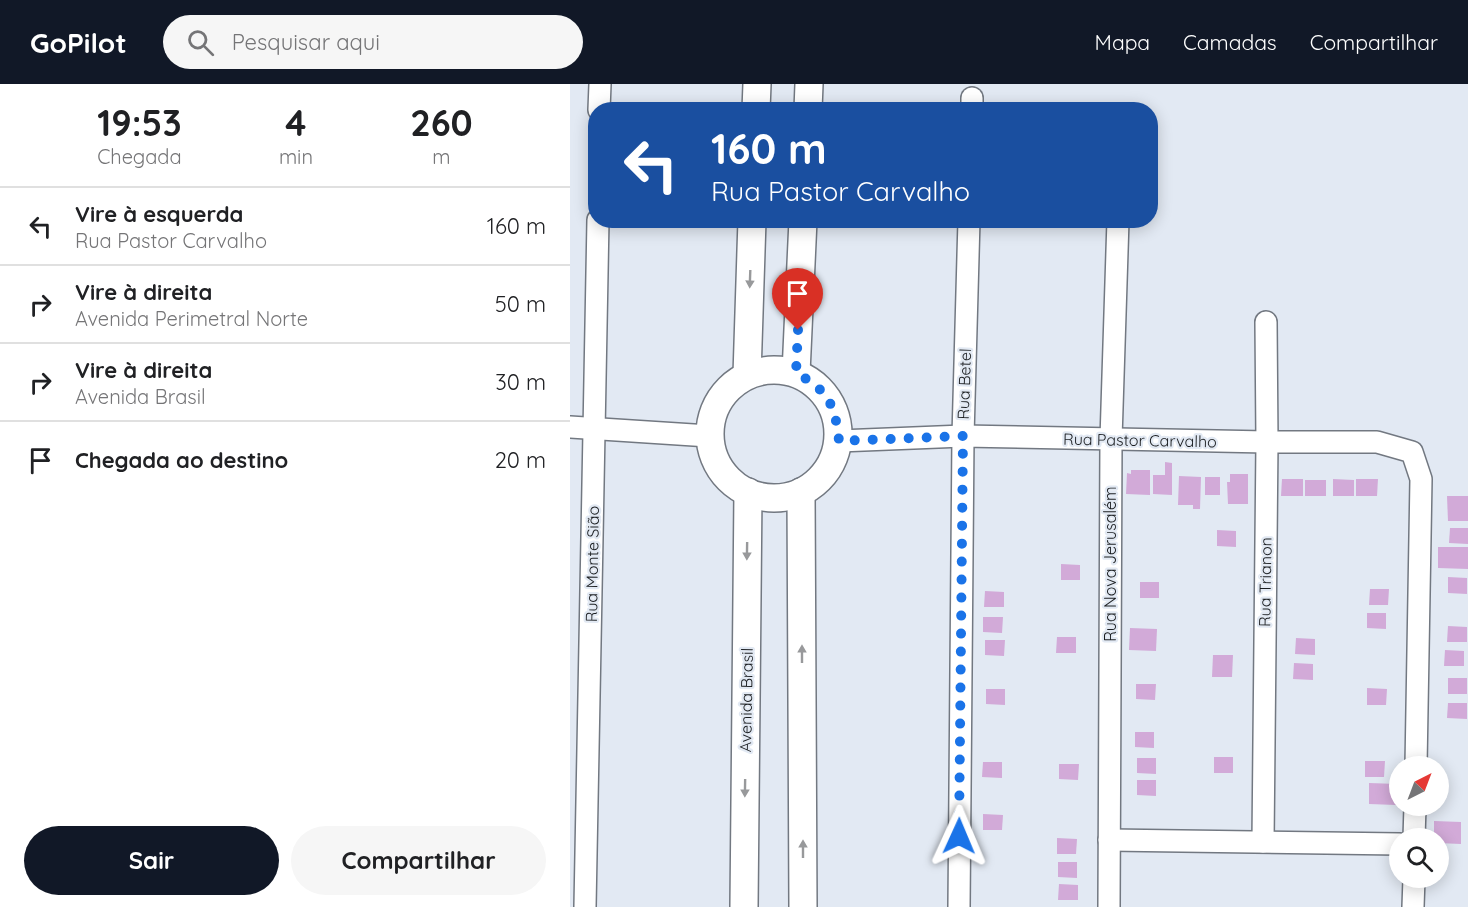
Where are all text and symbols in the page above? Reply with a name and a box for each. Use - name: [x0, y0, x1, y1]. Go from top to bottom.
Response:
- search box: [163, 15, 583, 69]
- text: GoPilot: [30, 25, 127, 60]
- icon: search: [184, 26, 217, 59]
- text: Pesquisar aqui: [232, 28, 380, 56]
- text: Mapa: [1095, 29, 1150, 55]
- text: Camadas: [1183, 29, 1277, 55]
- text: Compartilhar: [1310, 29, 1438, 55]
- text: 19:53: [97, 100, 182, 145]
- text: 4: [285, 100, 307, 145]
- text: 260: [410, 100, 473, 145]
- text: 160 m: [711, 122, 827, 175]
- icon: left: [612, 126, 690, 204]
- text: Chegada: [97, 144, 182, 169]
- text: min: [279, 144, 313, 169]
- text: m: [432, 144, 451, 169]
- text: Rua Pastor Carvalho: [711, 174, 970, 208]
- text: Vire à esquerda: [75, 200, 243, 228]
- icon: left: [24, 210, 57, 243]
- text: 160 m: [487, 212, 546, 240]
- text: Rua Pastor Carvalho: [75, 228, 267, 253]
- pin: [772, 268, 823, 330]
- one-way arrow: [745, 269, 755, 288]
- icon: arrive: [781, 277, 814, 310]
- text: Vire à direita: [75, 278, 212, 306]
- icon: right: [24, 288, 57, 321]
- text: 50 m: [495, 290, 546, 318]
- text: Avenida Perimetral Norte: [75, 306, 308, 331]
- street label: Rua Betel: [953, 348, 975, 420]
- text: Vire à direita: [75, 356, 212, 384]
- icon: right: [24, 366, 57, 399]
- text: 30 m: [495, 368, 546, 396]
- text: Avenida Brasil: [75, 384, 206, 409]
- street label: Rua Pastor Carvalho: [1063, 429, 1217, 451]
- icon: arrive: [24, 444, 57, 477]
- text: Chegada ao destino: [75, 446, 288, 474]
- text: 20 m: [495, 446, 546, 474]
- street label: Rua Nova Jerusalém: [1100, 486, 1120, 642]
- street label: Rua Monte Sião: [581, 506, 603, 622]
- street label: Rua Trianon: [1254, 537, 1276, 627]
- one-way arrow: [742, 541, 752, 560]
- one-way arrow: [797, 644, 807, 663]
- street label: Avenida Brasil: [735, 648, 757, 752]
- north arrow: [1389, 756, 1449, 816]
- map controls: [1389, 756, 1449, 888]
- one-way arrow: [740, 778, 750, 797]
- position arrow: [927, 804, 991, 868]
- button: Sair: [24, 826, 279, 895]
- button: Compartilhar: [291, 826, 546, 895]
- button: search: [1389, 828, 1449, 888]
- one-way arrow: [798, 839, 808, 858]

